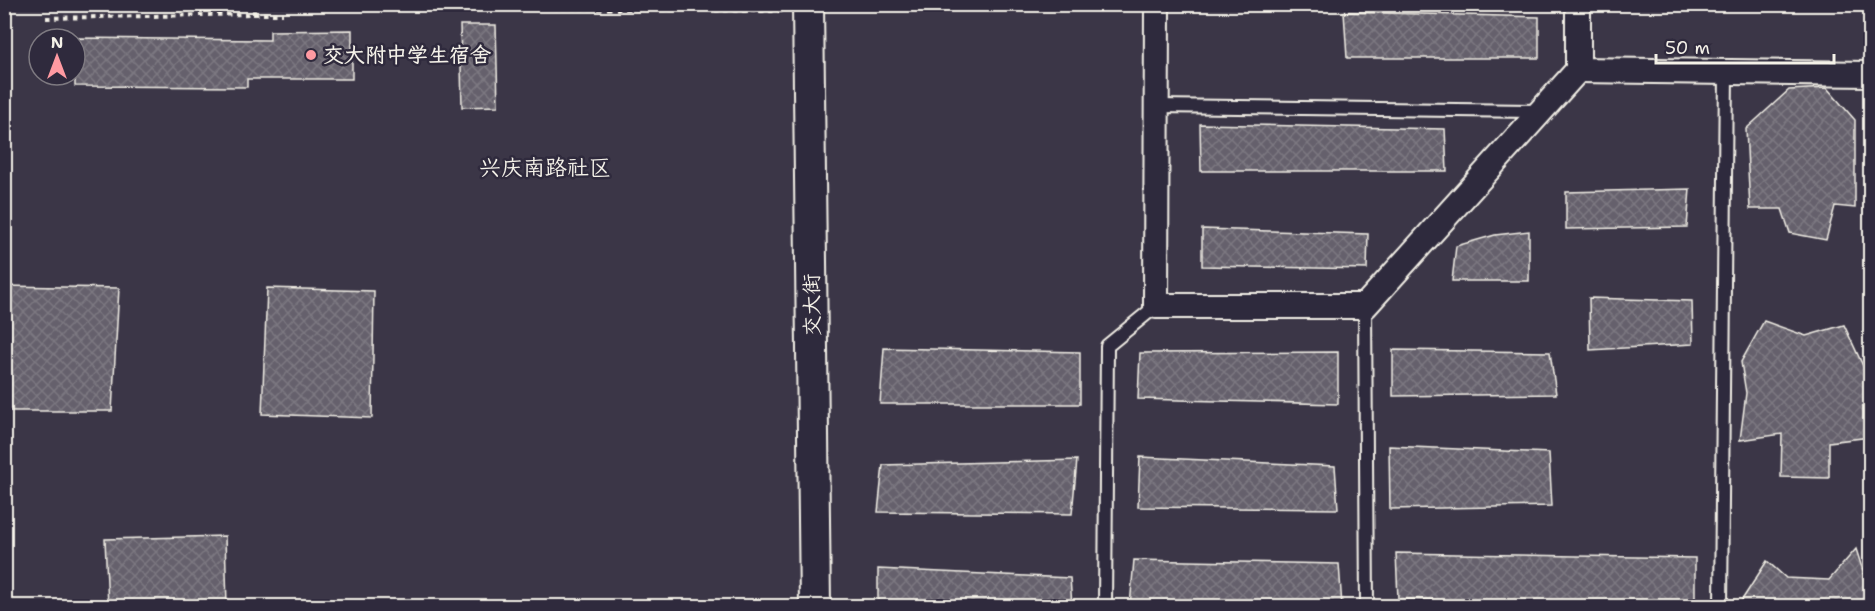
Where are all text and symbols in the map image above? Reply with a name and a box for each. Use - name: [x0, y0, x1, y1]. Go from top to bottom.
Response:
- north arrow: [27, 27, 87, 87]
- scale bar: [1656, 27, 1834, 65]
- text: N: [51, 32, 63, 53]
- text: 50 m: [1665, 36, 1710, 60]
- place label: 交大附中学生宿舍: [323, 41, 491, 69]
- marker: 交大附中学生宿舍: [304, 48, 318, 62]
- district label: 兴庆南路社区: [479, 153, 611, 182]
- street label: 交大街: [797, 273, 827, 337]

